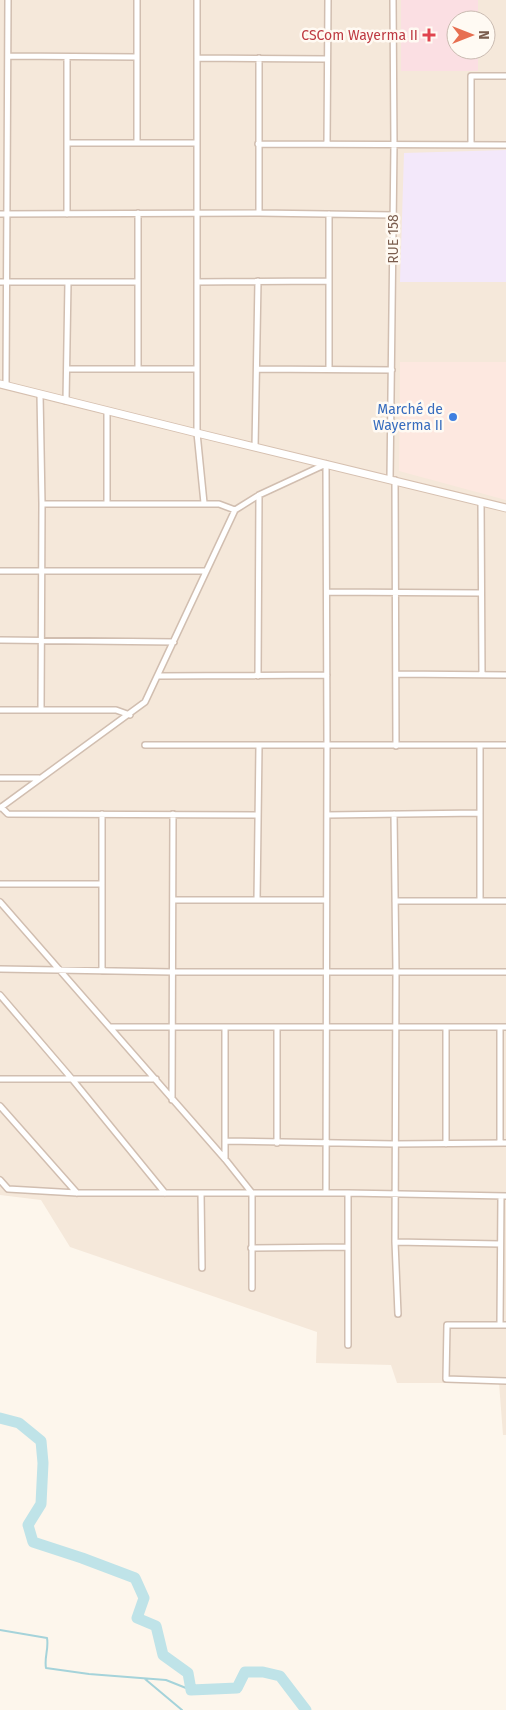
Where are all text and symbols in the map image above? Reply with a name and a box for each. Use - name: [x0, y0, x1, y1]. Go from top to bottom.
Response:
- north arrow: [446, 10, 496, 60]
- place label: CSCom Wayerma II: [301, 27, 418, 44]
- marker: CSCom Wayerma II: [422, 28, 436, 42]
- text: N: [475, 30, 492, 40]
- street label: RUE 158: [385, 214, 402, 264]
- place label: Marché de Wayerma II: [373, 401, 443, 434]
- marker: Marché de Wayerma II: [447, 411, 459, 423]

